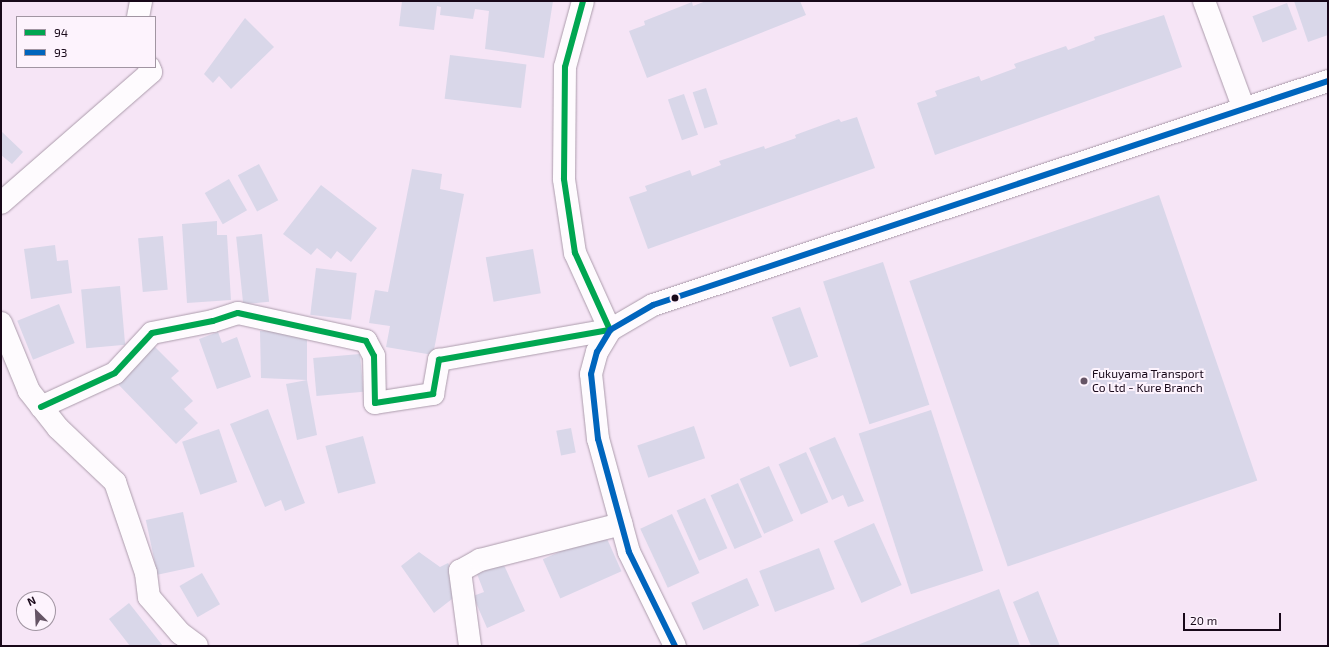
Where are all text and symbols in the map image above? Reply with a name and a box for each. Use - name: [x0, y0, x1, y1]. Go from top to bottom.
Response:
- legend: [16, 16, 156, 68]
- text: 94: [54, 25, 68, 39]
- text: 93: [54, 45, 68, 59]
- unlabelled marker: [670, 293, 680, 303]
- place label: Fukuyama Transport Co Ltd - Kure Branch: [1092, 367, 1204, 395]
- marker: Fukuyama Transport Co Ltd - Kure Branch: [1079, 376, 1089, 386]
- north arrow: [16, 591, 56, 631]
- text: N: [25, 593, 38, 608]
- scale bar: [1185, 605, 1283, 631]
- text: 20 m: [1190, 613, 1217, 627]

